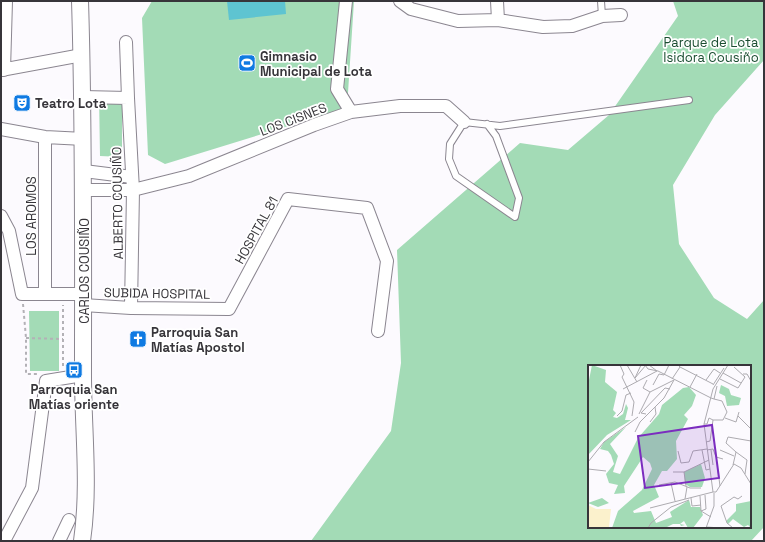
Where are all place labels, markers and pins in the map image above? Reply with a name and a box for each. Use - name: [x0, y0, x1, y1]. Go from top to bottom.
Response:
- place label: Gimnasio Municipal de Lota: [260, 48, 372, 80]
- sports icon: Gimnasio Municipal de Lota: [237, 53, 257, 73]
- theatre icon: Teatro Lota: [12, 93, 32, 113]
- place label: Teatro Lota: [35, 95, 107, 112]
- place label: Parroquia San Matías Apostol: [151, 324, 245, 356]
- church icon: Parroquia San Matías Apostol: [128, 329, 148, 349]
- bus stop icon: Parroquia San Matías oriente: [64, 360, 84, 380]
- place label: Parroquia San Matías oriente: [29, 381, 119, 413]

